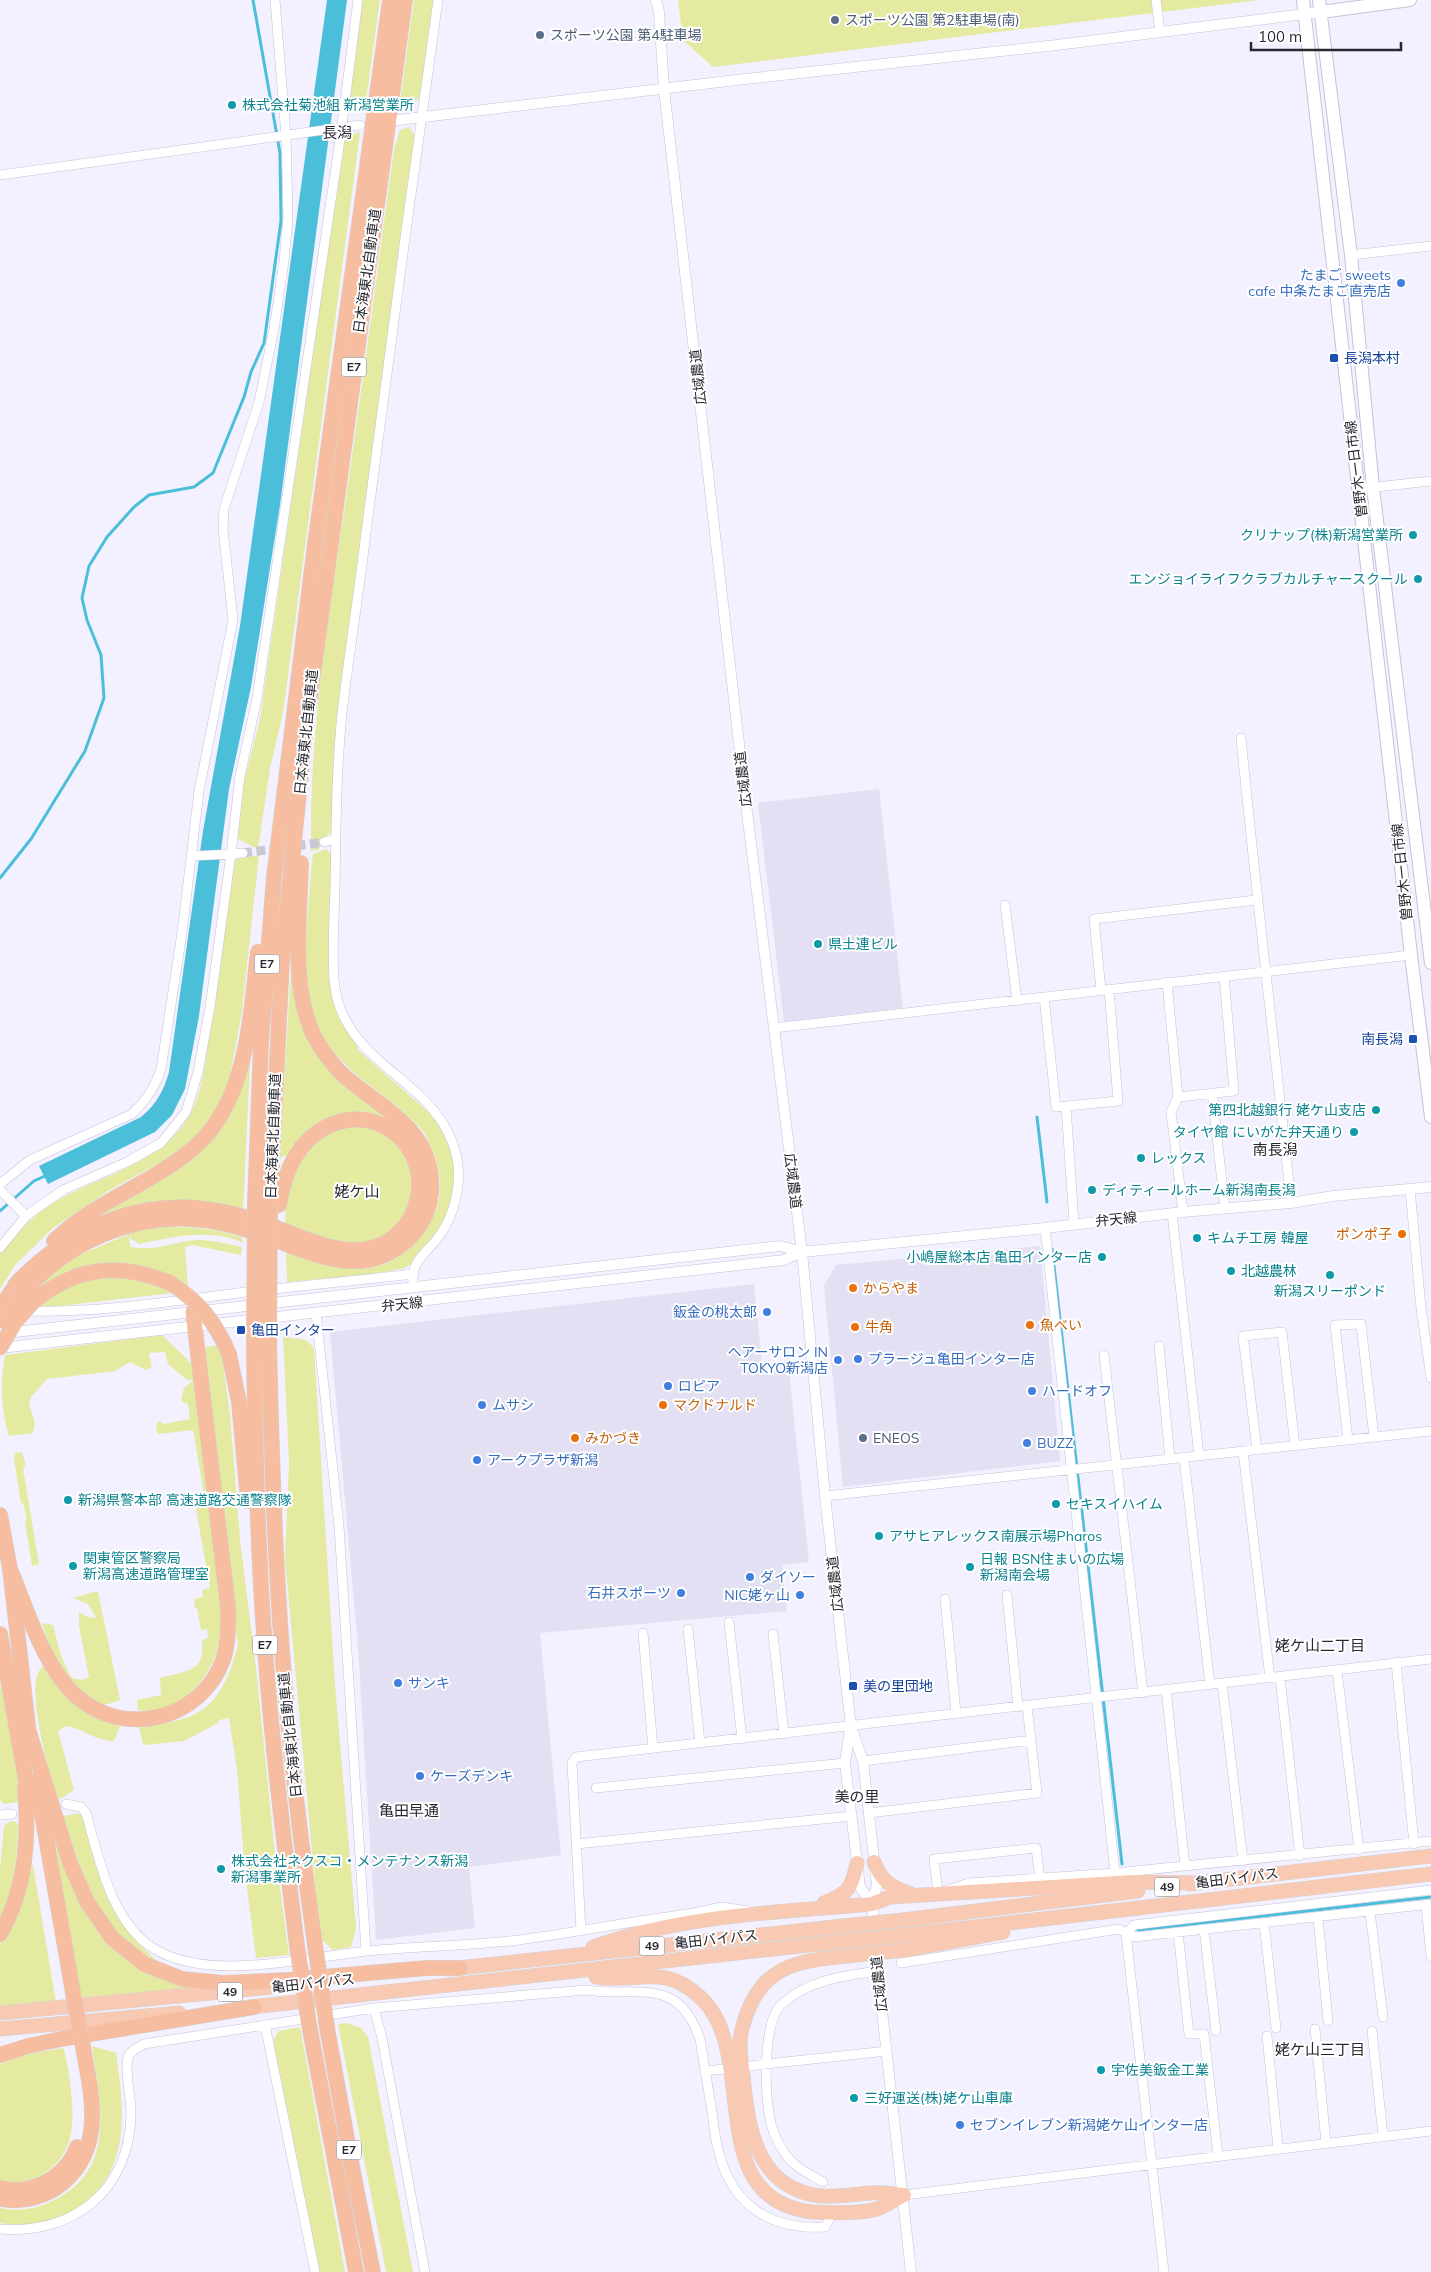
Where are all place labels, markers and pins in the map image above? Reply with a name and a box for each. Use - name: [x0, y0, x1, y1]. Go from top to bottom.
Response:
- place label: スポーツ公園 第2駐車場(南): [845, 11, 1020, 29]
- marker: スポーツ公園 第2駐車場(南): [829, 14, 841, 26]
- place label: スポーツ公園 第4駐車場: [550, 26, 702, 44]
- marker: スポーツ公園 第4駐車場: [534, 29, 546, 41]
- place label: 株式会社菊池組 新潟営業所: [242, 96, 414, 114]
- marker: 株式会社菊池組 新潟営業所: [226, 99, 238, 111]
- place label: たまご sweets cafe 中条たまご直売店: [1248, 266, 1391, 300]
- marker: たまご sweets cafe 中条たまご直売店: [1395, 277, 1407, 289]
- place label: 長潟本村: [1344, 349, 1400, 367]
- marker: 長潟本村: [1328, 352, 1340, 364]
- place label: クリナップ(株)新潟営業所: [1240, 526, 1403, 544]
- marker: クリナップ(株)新潟営業所: [1407, 529, 1419, 541]
- place label: エンジョイライフクラブカルチャースクール: [1129, 570, 1408, 588]
- marker: エンジョイライフクラブカルチャースクール: [1412, 573, 1424, 585]
- place label: 県土連ビル: [828, 935, 898, 953]
- marker: 県土連ビル: [812, 938, 824, 950]
- place label: 南長潟: [1361, 1030, 1403, 1048]
- marker: 南長潟: [1407, 1033, 1419, 1045]
- place label: 第四北越銀行 姥ケ山支店: [1208, 1101, 1366, 1119]
- marker: 第四北越銀行 姥ケ山支店: [1370, 1104, 1382, 1116]
- place label: タイヤ館 にいがた弁天通り: [1173, 1123, 1344, 1141]
- marker: タイヤ館 にいがた弁天通り: [1348, 1126, 1360, 1138]
- place label: レックス: [1151, 1149, 1207, 1167]
- marker: レックス: [1135, 1152, 1147, 1164]
- place label: ディティールホーム新潟南長潟: [1102, 1181, 1296, 1199]
- marker: ディティールホーム新潟南長潟: [1086, 1184, 1098, 1196]
- place label: ポンポ子: [1336, 1225, 1392, 1243]
- marker: ポンポ子: [1396, 1228, 1408, 1240]
- place label: キムチ工房 韓屋: [1207, 1229, 1309, 1247]
- marker: キムチ工房 韓屋: [1191, 1232, 1203, 1244]
- place label: 小嶋屋総本店 亀田インター店: [906, 1248, 1092, 1266]
- marker: 小嶋屋総本店 亀田インター店: [1096, 1251, 1108, 1263]
- place label: 北越農林: [1241, 1262, 1297, 1280]
- marker: 北越農林: [1225, 1265, 1237, 1277]
- marker: 新潟スリーポンド: [1324, 1269, 1336, 1281]
- place label: からやま: [863, 1279, 919, 1297]
- marker: からやま: [847, 1282, 859, 1294]
- place label: 新潟スリーポンド: [1274, 1282, 1386, 1300]
- place label: 鈑金の桃太郎: [673, 1303, 757, 1321]
- marker: 鈑金の桃太郎: [761, 1306, 773, 1318]
- place label: 魚べい: [1040, 1316, 1082, 1334]
- place label: 牛角: [865, 1318, 893, 1336]
- marker: 魚べい: [1024, 1319, 1036, 1331]
- place label: 亀田インター: [251, 1321, 335, 1339]
- marker: 牛角: [849, 1321, 861, 1333]
- marker: 亀田インター: [235, 1324, 247, 1336]
- place label: ヘアーサロン IN TOKYO新潟店: [727, 1343, 828, 1377]
- place label: プラージュ亀田インター店: [868, 1350, 1035, 1368]
- marker: プラージュ亀田インター店: [852, 1353, 864, 1365]
- marker: ヘアーサロン IN TOKYO新潟店: [832, 1354, 844, 1366]
- place label: ロピア: [678, 1377, 720, 1395]
- marker: ロピア: [662, 1380, 674, 1392]
- place label: ハードオフ: [1042, 1382, 1112, 1400]
- marker: ハードオフ: [1026, 1385, 1038, 1397]
- place label: ムサシ: [492, 1396, 534, 1414]
- place label: マクドナルド: [673, 1396, 757, 1414]
- marker: ムサシ: [476, 1399, 488, 1411]
- marker: マクドナルド: [657, 1399, 669, 1411]
- place label: みかづき: [585, 1429, 641, 1447]
- place label: ENEOS: [873, 1429, 920, 1447]
- marker: みかづき: [569, 1432, 581, 1444]
- marker: ENEOS: [857, 1432, 869, 1444]
- place label: BUZZ: [1037, 1434, 1073, 1452]
- marker: BUZZ: [1021, 1437, 1033, 1449]
- place label: アークプラザ新潟: [487, 1451, 598, 1469]
- marker: アークプラザ新潟: [471, 1454, 483, 1466]
- place label: 新潟県警本部 高速道路交通警察隊: [78, 1491, 292, 1509]
- marker: 新潟県警本部 高速道路交通警察隊: [62, 1494, 74, 1506]
- place label: セキスイハイム: [1066, 1495, 1163, 1513]
- marker: セキスイハイム: [1050, 1498, 1062, 1510]
- place label: アサヒアレックス南展示場Pharos: [889, 1527, 1102, 1545]
- marker: アサヒアレックス南展示場Pharos: [873, 1530, 885, 1542]
- place label: 関東管区警察局 新潟高速道路管理室: [83, 1549, 209, 1583]
- place label: 日報 BSN住まいの広場 新潟南会場: [980, 1550, 1124, 1584]
- marker: 関東管区警察局 新潟高速道路管理室: [67, 1560, 79, 1572]
- marker: 日報 BSN住まいの広場 新潟南会場: [964, 1561, 976, 1573]
- place label: ダイソー: [760, 1568, 816, 1586]
- marker: ダイソー: [744, 1571, 756, 1583]
- place label: 石井スポーツ: [587, 1584, 671, 1602]
- place label: NIC姥ヶ山: [724, 1586, 790, 1604]
- marker: 石井スポーツ: [675, 1587, 687, 1599]
- marker: NIC姥ヶ山: [794, 1589, 806, 1601]
- place label: サンキ: [408, 1674, 450, 1692]
- marker: サンキ: [392, 1677, 404, 1689]
- place label: 美の里団地: [863, 1677, 933, 1695]
- marker: 美の里団地: [847, 1680, 859, 1692]
- place label: ケーズデンキ: [430, 1767, 513, 1785]
- marker: ケーズデンキ: [414, 1770, 426, 1782]
- place label: 株式会社ネクスコ・メンテナンス新潟 新潟事業所: [231, 1852, 468, 1886]
- marker: 株式会社ネクスコ・メンテナンス新潟 新潟事業所: [215, 1863, 227, 1875]
- place label: 宇佐美鈑金工業: [1111, 2061, 1209, 2079]
- marker: 宇佐美鈑金工業: [1095, 2064, 1107, 2076]
- place label: 三好運送(株)姥ケ山車庫: [864, 2089, 1013, 2107]
- marker: 三好運送(株)姥ケ山車庫: [848, 2092, 860, 2104]
- place label: セブンイレブン新潟姥ケ山インター店: [970, 2116, 1208, 2134]
- marker: セブンイレブン新潟姥ケ山インター店: [954, 2119, 966, 2131]

